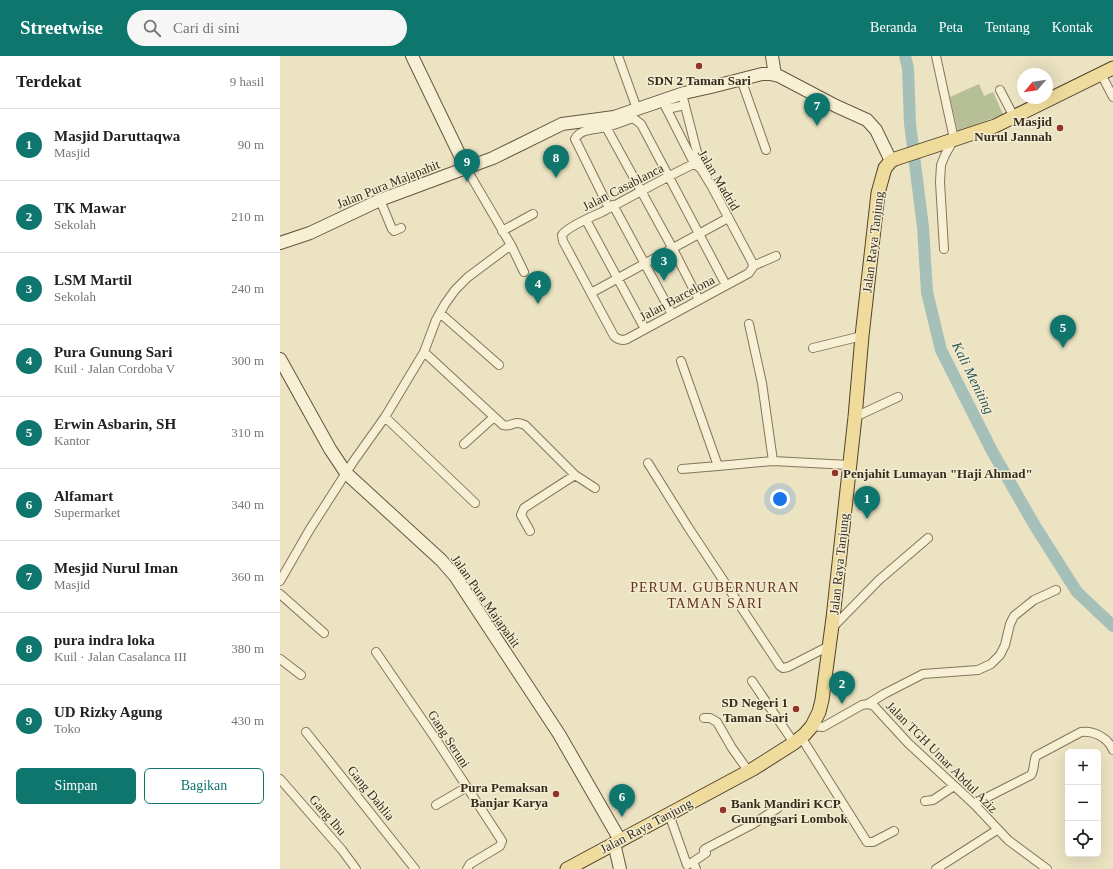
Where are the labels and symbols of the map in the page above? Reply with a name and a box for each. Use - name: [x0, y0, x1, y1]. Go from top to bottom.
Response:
- marker: SDN 2 Taman Sari: [694, 61, 704, 71]
- north arrow: [1017, 68, 1053, 104]
- place label: SDN 2 Taman Sari: [647, 73, 751, 88]
- pin: 7: [804, 93, 830, 126]
- place label: Masjid Nurul Jannah: [974, 114, 1053, 144]
- marker: Masjid Nurul Jannah: [1055, 123, 1065, 133]
- pin: 8: [543, 145, 569, 178]
- street label: Jalan Madrid: [695, 147, 743, 214]
- pin: 9: [454, 149, 480, 182]
- street label: Jalan Pura Majapahit: [334, 156, 442, 212]
- street label: Jalan Casablanca: [580, 160, 666, 214]
- street label: Jalan Raya Tanjung: [859, 190, 887, 294]
- pin: 3: [651, 248, 677, 281]
- pin: 4: [525, 271, 551, 304]
- street label: Jalan Barcelona: [637, 272, 717, 324]
- pin: 5: [1050, 315, 1076, 348]
- water label: Kali Meniting: [949, 339, 997, 416]
- place label: Penjahit Lumayan "Haji Ahmad": [843, 466, 1033, 481]
- marker: Penjahit Lumayan "Haji Ahmad": [830, 468, 840, 478]
- pin: 1: [854, 486, 880, 519]
- your location: [770, 489, 790, 509]
- street label: Jalan Raya Tanjung: [826, 512, 852, 616]
- street label: Jalan Pura Majapahit: [448, 552, 524, 651]
- district label: PERUM. GUBERNURAN TAMAN SARI: [630, 580, 800, 611]
- pin: 2: [829, 671, 855, 704]
- place label: SD Negeri 1 Taman Sari: [722, 695, 788, 725]
- street label: Jalan TGH Umar Abdul Aziz: [883, 698, 1001, 816]
- marker: SD Negeri 1 Taman Sari: [791, 704, 801, 714]
- street label: Gang Seruni: [425, 708, 473, 771]
- street label: Gang Dahlia: [344, 763, 398, 824]
- place label: Pura Pemaksan Banjar Karya: [460, 780, 549, 810]
- pin: 6: [609, 784, 635, 817]
- marker: Pura Pemaksan Banjar Karya: [551, 789, 561, 799]
- street label: Gang Ibu: [306, 792, 350, 839]
- street label: Jalan Raya Tanjung: [597, 795, 695, 857]
- place label: Bank Mandiri KCP Gunungsari Lombok: [731, 796, 848, 826]
- marker: Bank Mandiri KCP Gunungsari Lombok: [718, 805, 728, 815]

